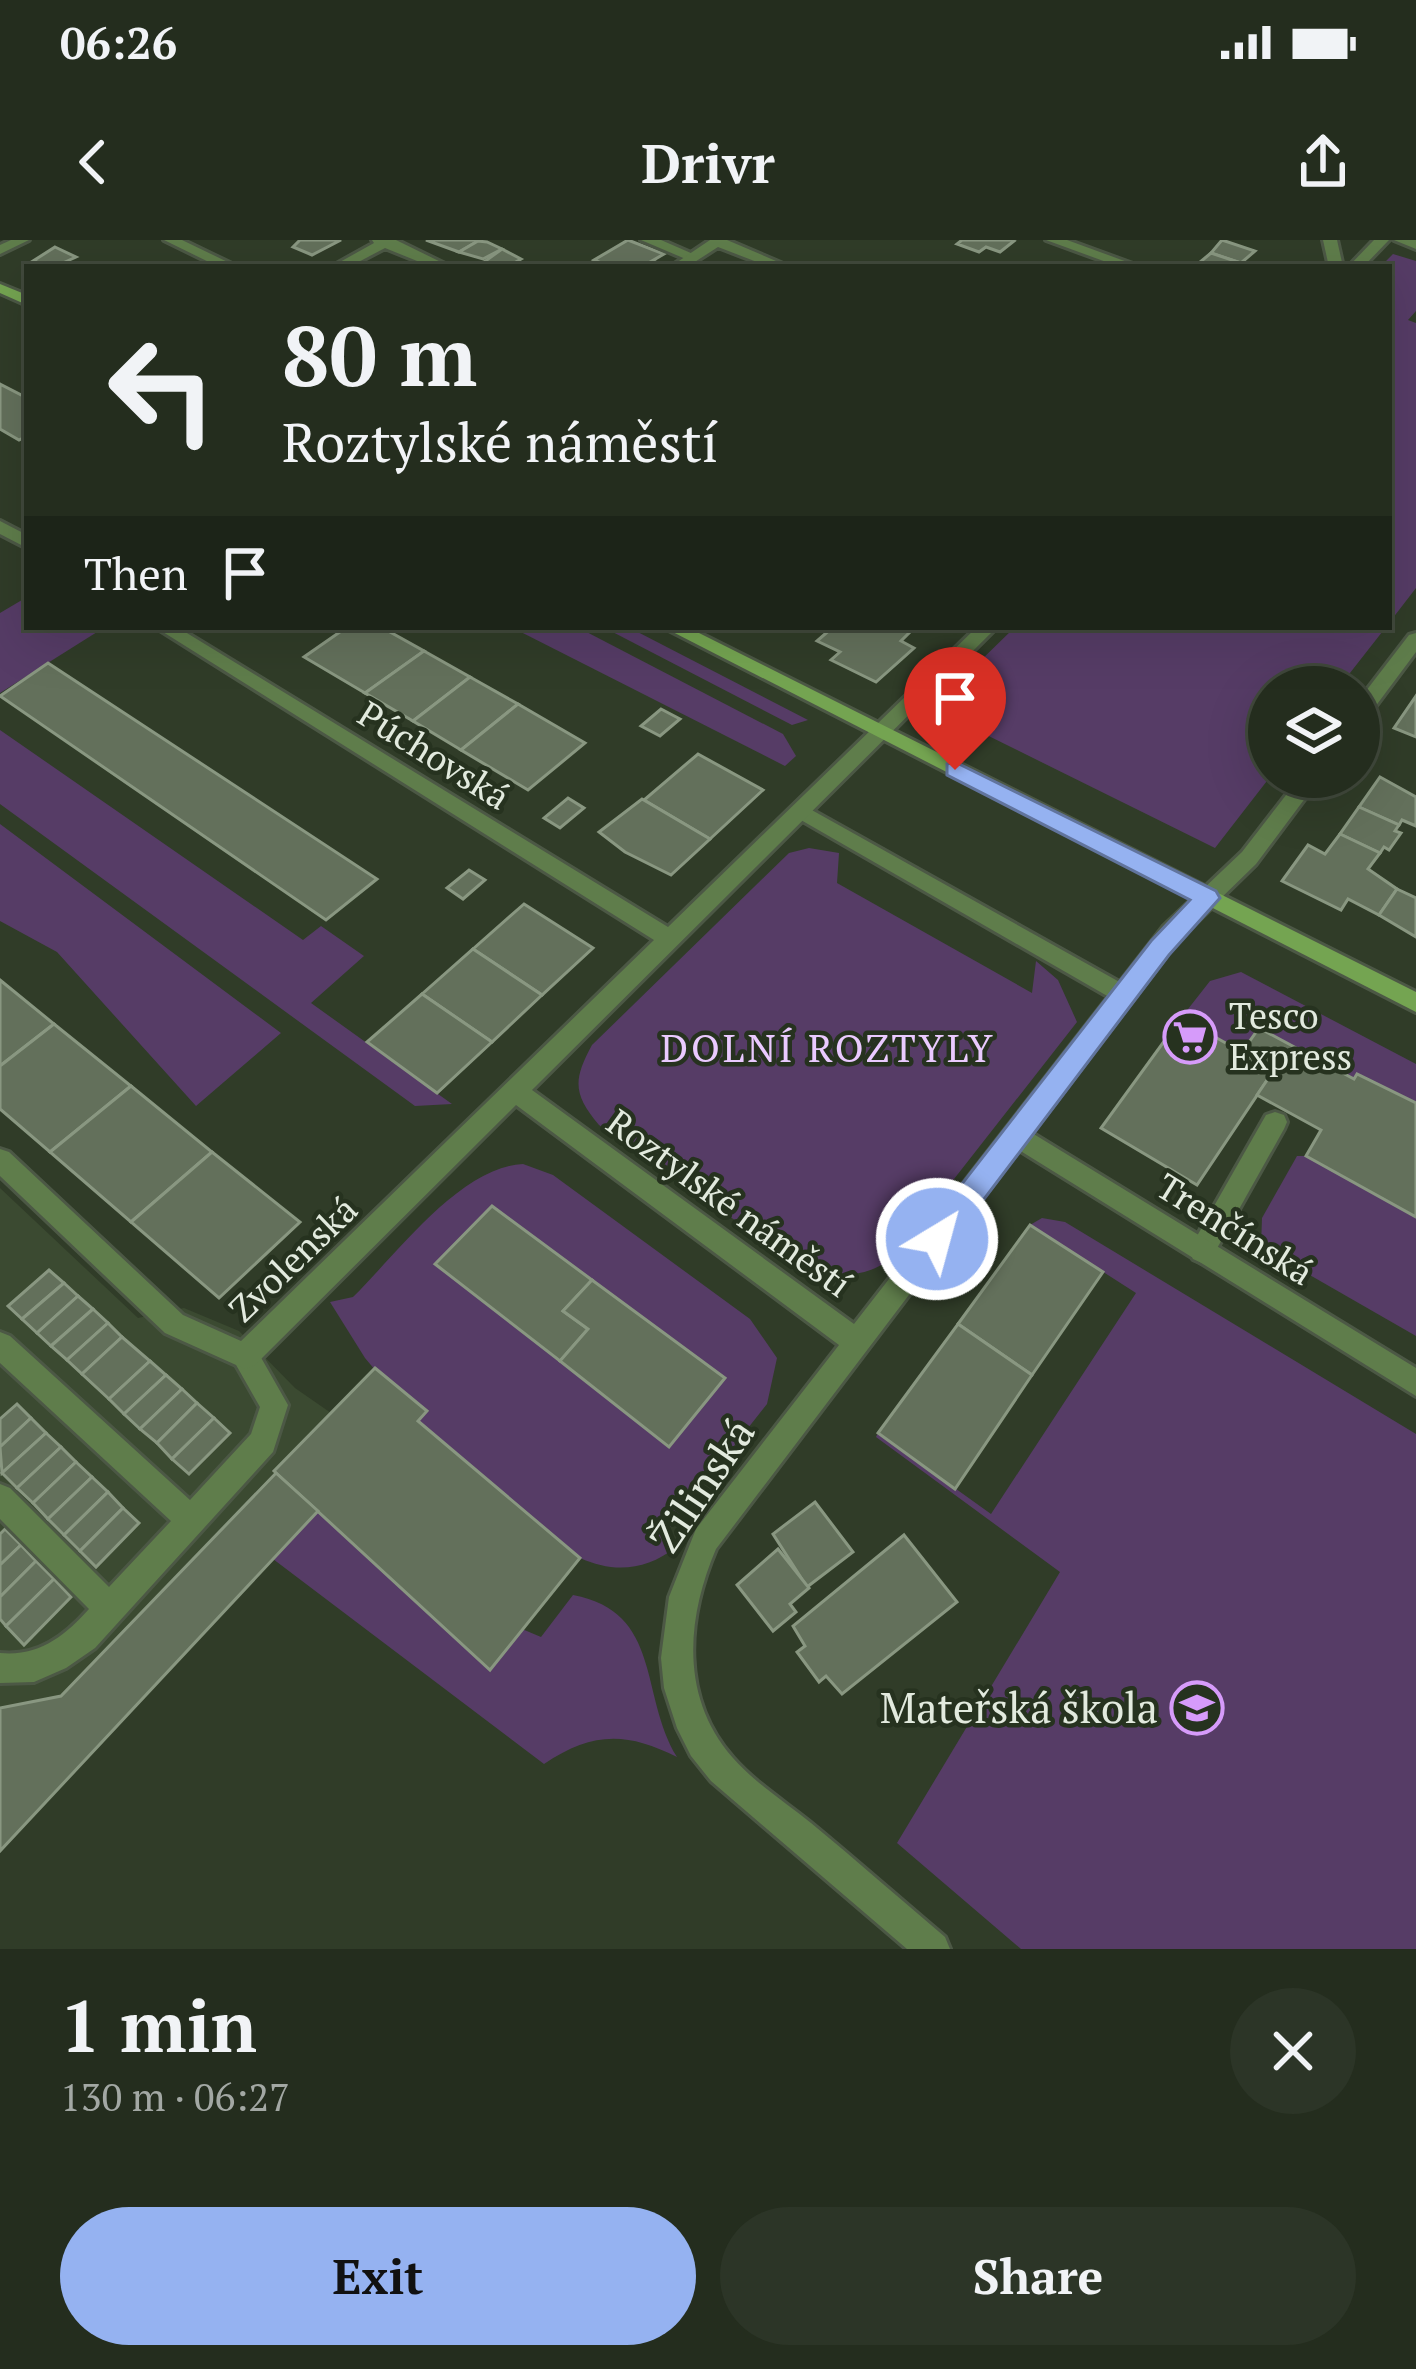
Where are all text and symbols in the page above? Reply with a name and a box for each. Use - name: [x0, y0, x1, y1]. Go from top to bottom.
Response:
- text: 06:26: [60, 12, 177, 72]
- text: Drivr: [641, 127, 775, 198]
- icon: back: [60, 129, 126, 195]
- icon: share: [1290, 129, 1356, 195]
- text: 80 m: [282, 299, 477, 410]
- icon: left: [84, 312, 240, 468]
- text: Roztylské náměstí: [282, 406, 718, 477]
- icon: arrive: [212, 540, 278, 606]
- text: Then: [84, 543, 188, 603]
- pin: [904, 647, 1006, 770]
- icon: arrive: [922, 665, 988, 731]
- map controls: [1248, 666, 1380, 798]
- button: layers: [1248, 666, 1380, 798]
- street label: Púchovská: [350, 690, 519, 820]
- place label: Tesco Express: [1229, 992, 1352, 1080]
- supermarket icon: Tesco Express: [1162, 1009, 1218, 1065]
- district label: DOLNÍ ROZTYLY: [660, 1021, 996, 1073]
- street label: Roztylské náměstí: [598, 1098, 861, 1307]
- street label: Trenčínská: [1148, 1162, 1322, 1295]
- position arrow: [874, 1176, 1000, 1302]
- street label: Zvolenská: [218, 1186, 367, 1331]
- street label: Žilinská: [636, 1407, 766, 1562]
- place label: Mateřská škola: [880, 1679, 1158, 1735]
- school or university icon: Mateřská škola: [1169, 1680, 1225, 1736]
- text: 1 min: [60, 1977, 257, 2073]
- button: close: [1230, 1988, 1356, 2114]
- text: 130 m · 06:27: [60, 2070, 290, 2122]
- button: Exit: [60, 2207, 696, 2345]
- button: Share: [720, 2207, 1356, 2345]

